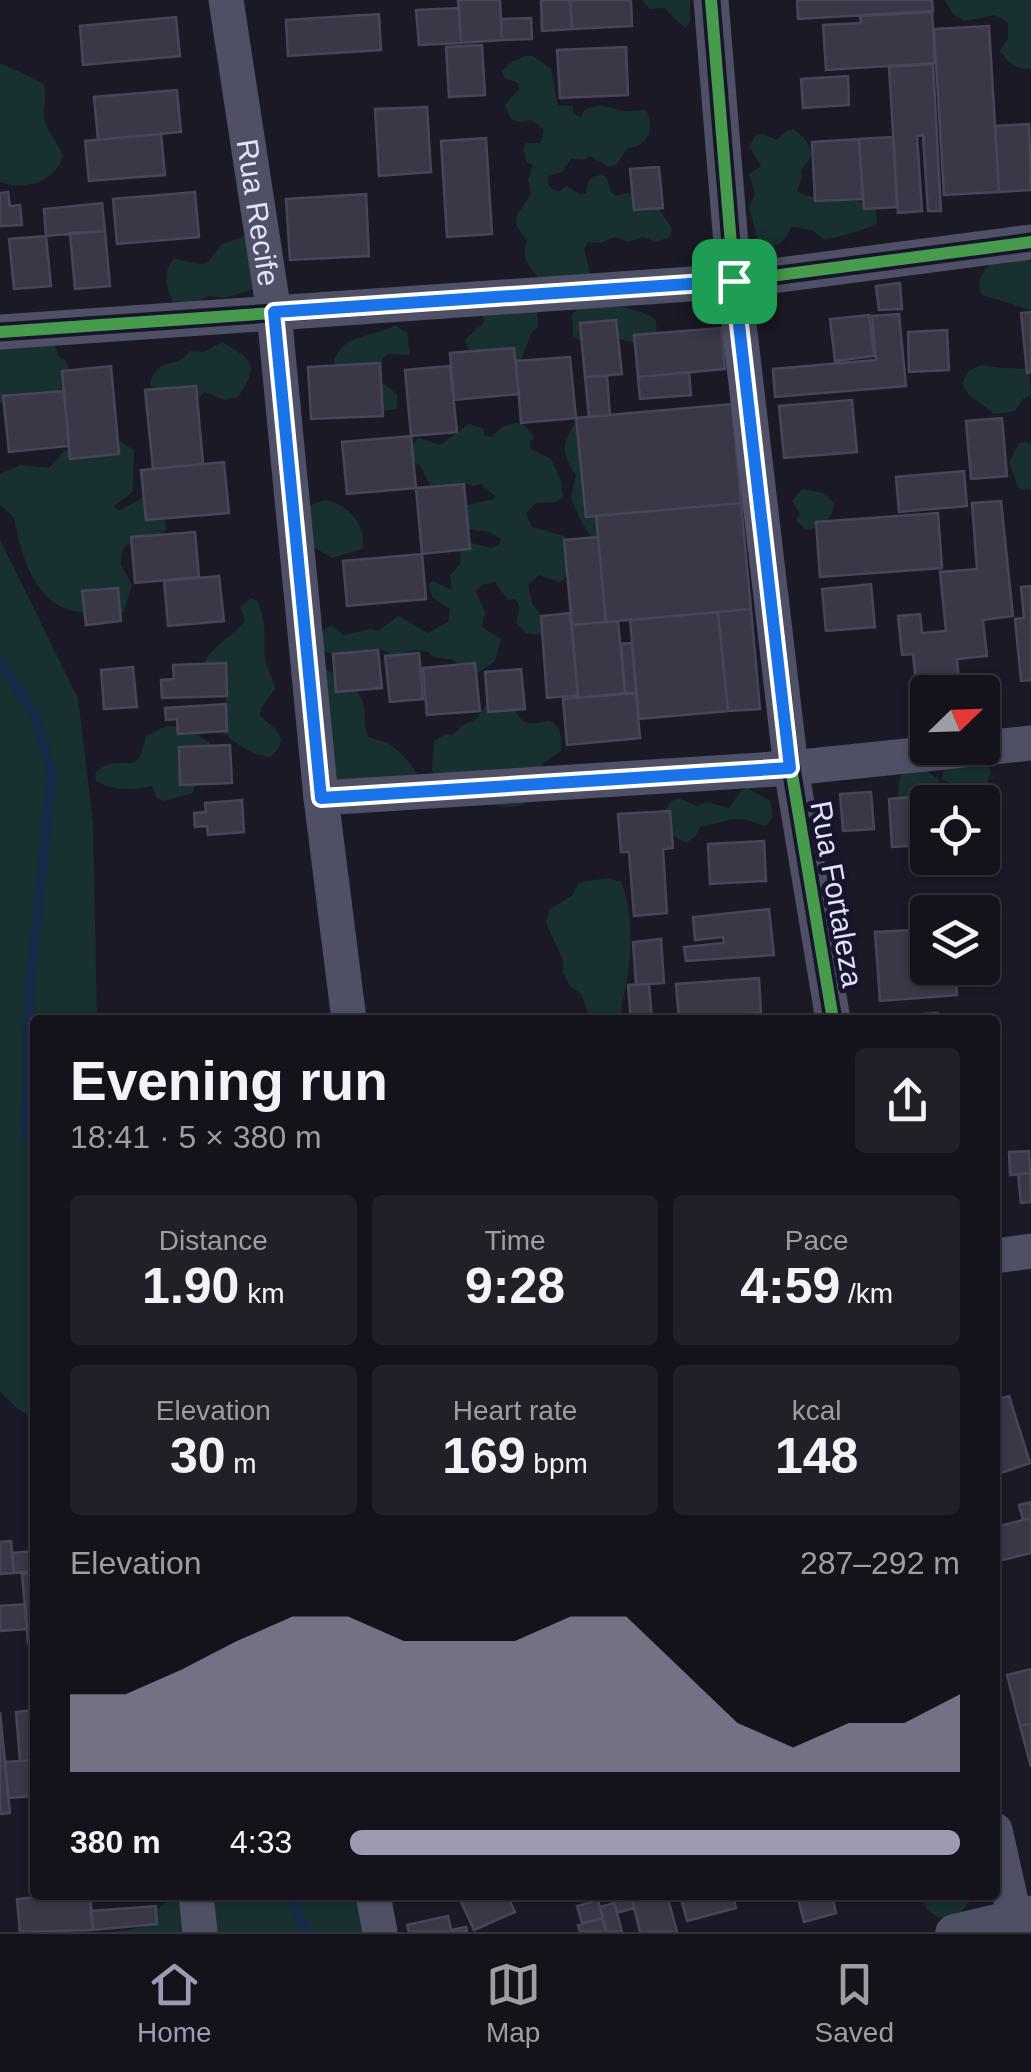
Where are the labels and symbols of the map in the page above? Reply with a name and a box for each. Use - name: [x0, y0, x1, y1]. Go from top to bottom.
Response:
- street label: Rua Recife: [231, 137, 286, 288]
- pin: [692, 239, 777, 324]
- north arrow: [910, 675, 1000, 765]
- street label: Rua Fortaleza: [804, 798, 870, 990]

